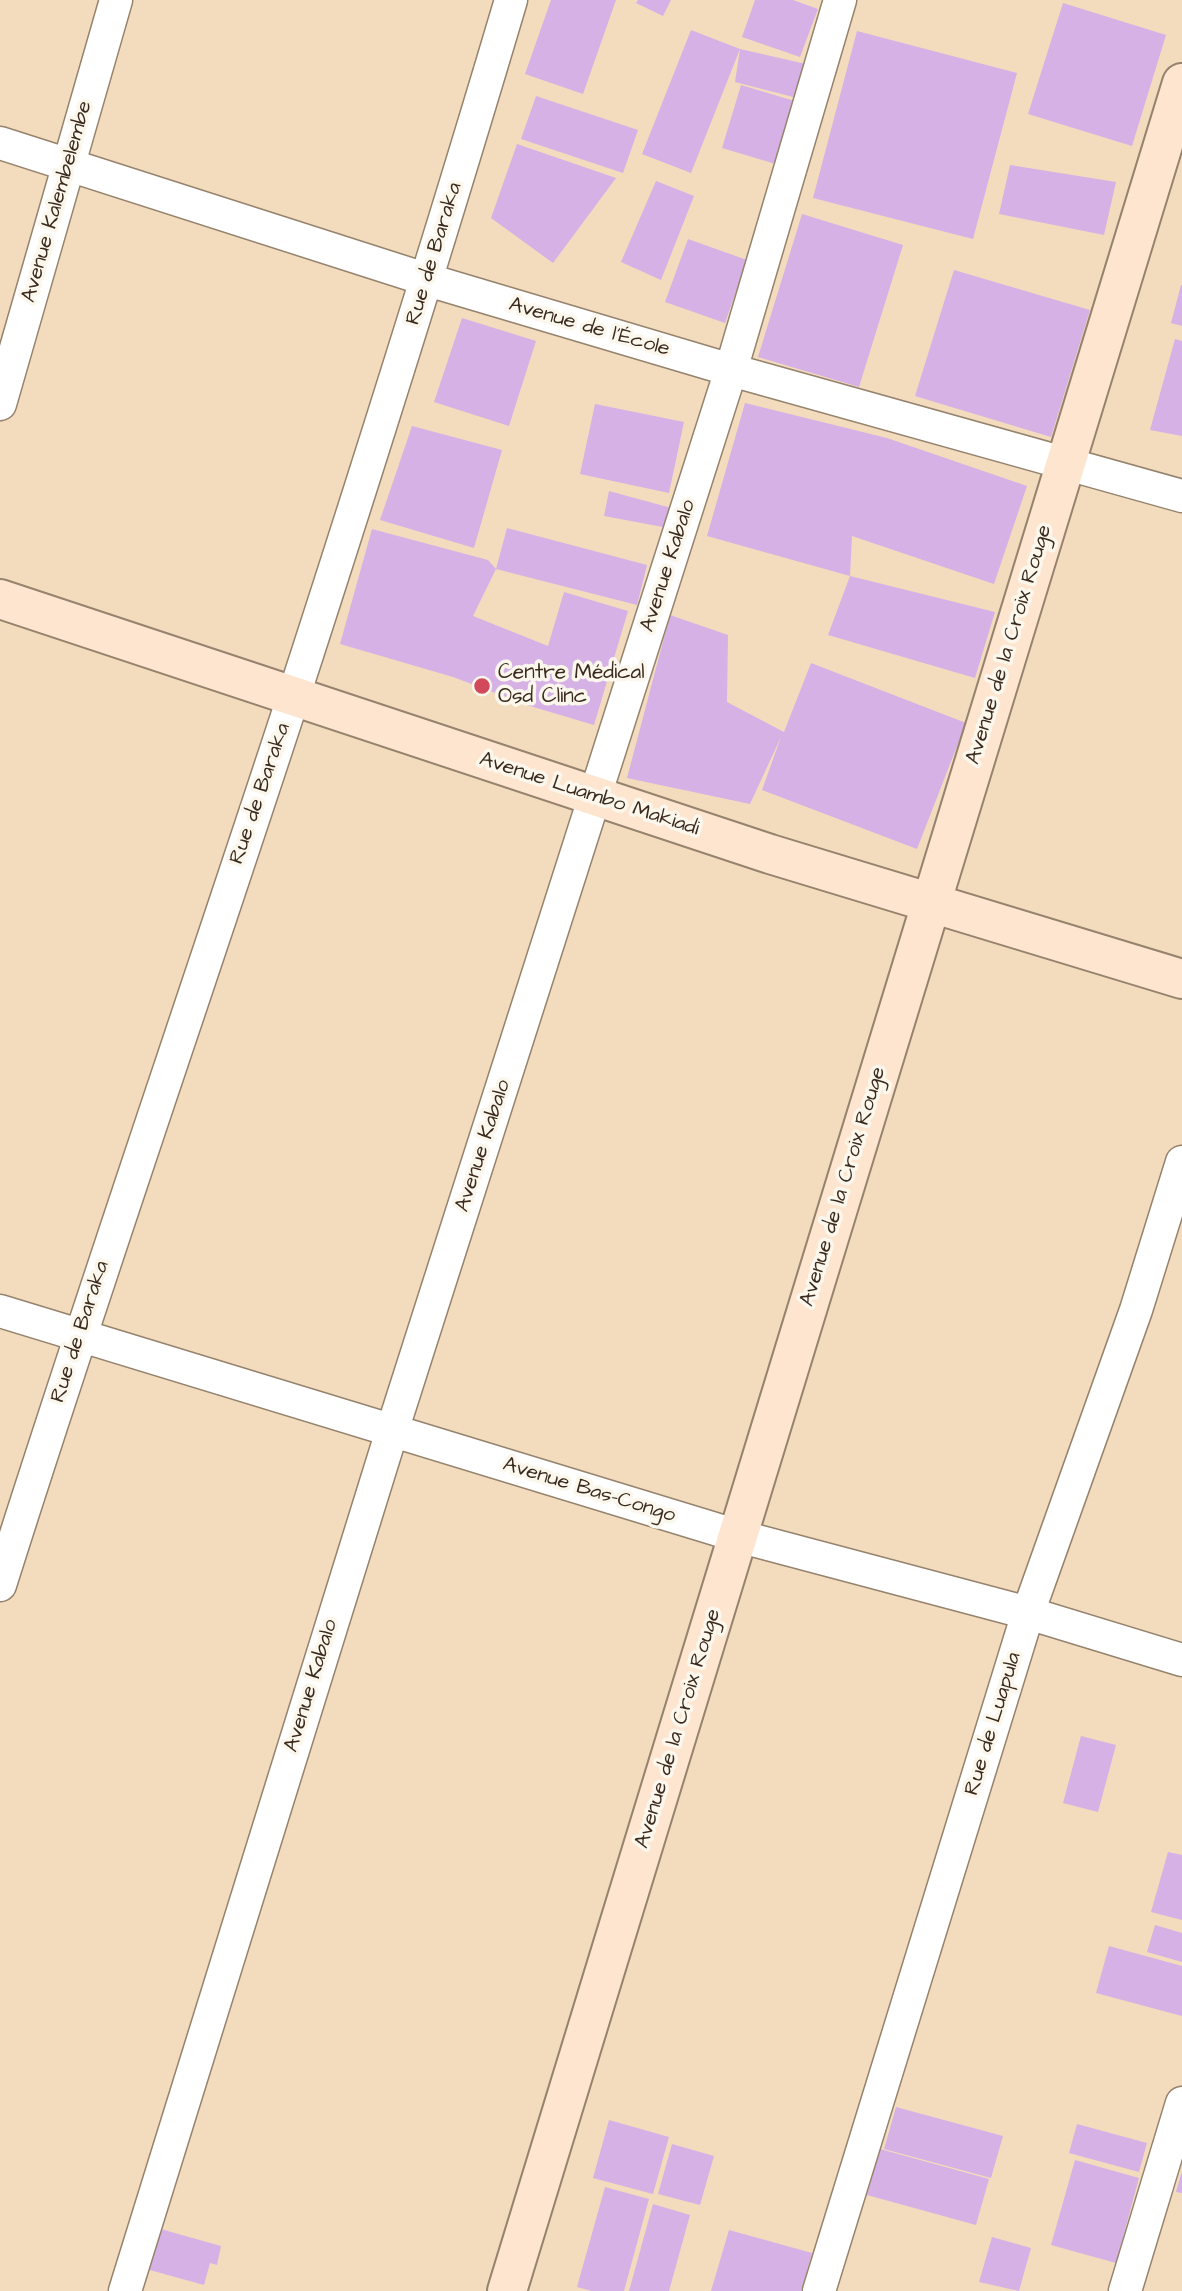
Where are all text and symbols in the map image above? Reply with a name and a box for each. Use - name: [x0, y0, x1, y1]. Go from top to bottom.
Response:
- street label: Avenue Kalembelembe: [17, 98, 99, 306]
- street label: Rue de Baraka: [401, 180, 469, 328]
- street label: Avenue de l’École: [506, 293, 672, 363]
- street label: Avenue Kabalo: [636, 497, 702, 635]
- street label: Avenue de la Croix Rouge: [962, 522, 1058, 768]
- place label: Centre Médical Osd Clinc: [498, 661, 645, 711]
- marker: Centre Médical Osd Clinc: [472, 676, 492, 696]
- street label: Rue de Baraka: [225, 720, 297, 868]
- street label: Avenue Luambo Makiadi: [476, 748, 702, 842]
- street label: Avenue de la Croix Rouge: [796, 1064, 892, 1310]
- street label: Avenue Kabalo: [451, 1077, 517, 1215]
- street label: Rue de Baraka: [46, 1258, 116, 1406]
- street label: Avenue Bas-Congo: [500, 1453, 678, 1529]
- street label: Avenue de la Croix Rouge: [631, 1606, 727, 1852]
- street label: Avenue Kabalo: [280, 1617, 344, 1755]
- street label: Rue de Luapula: [960, 1649, 1028, 1799]

